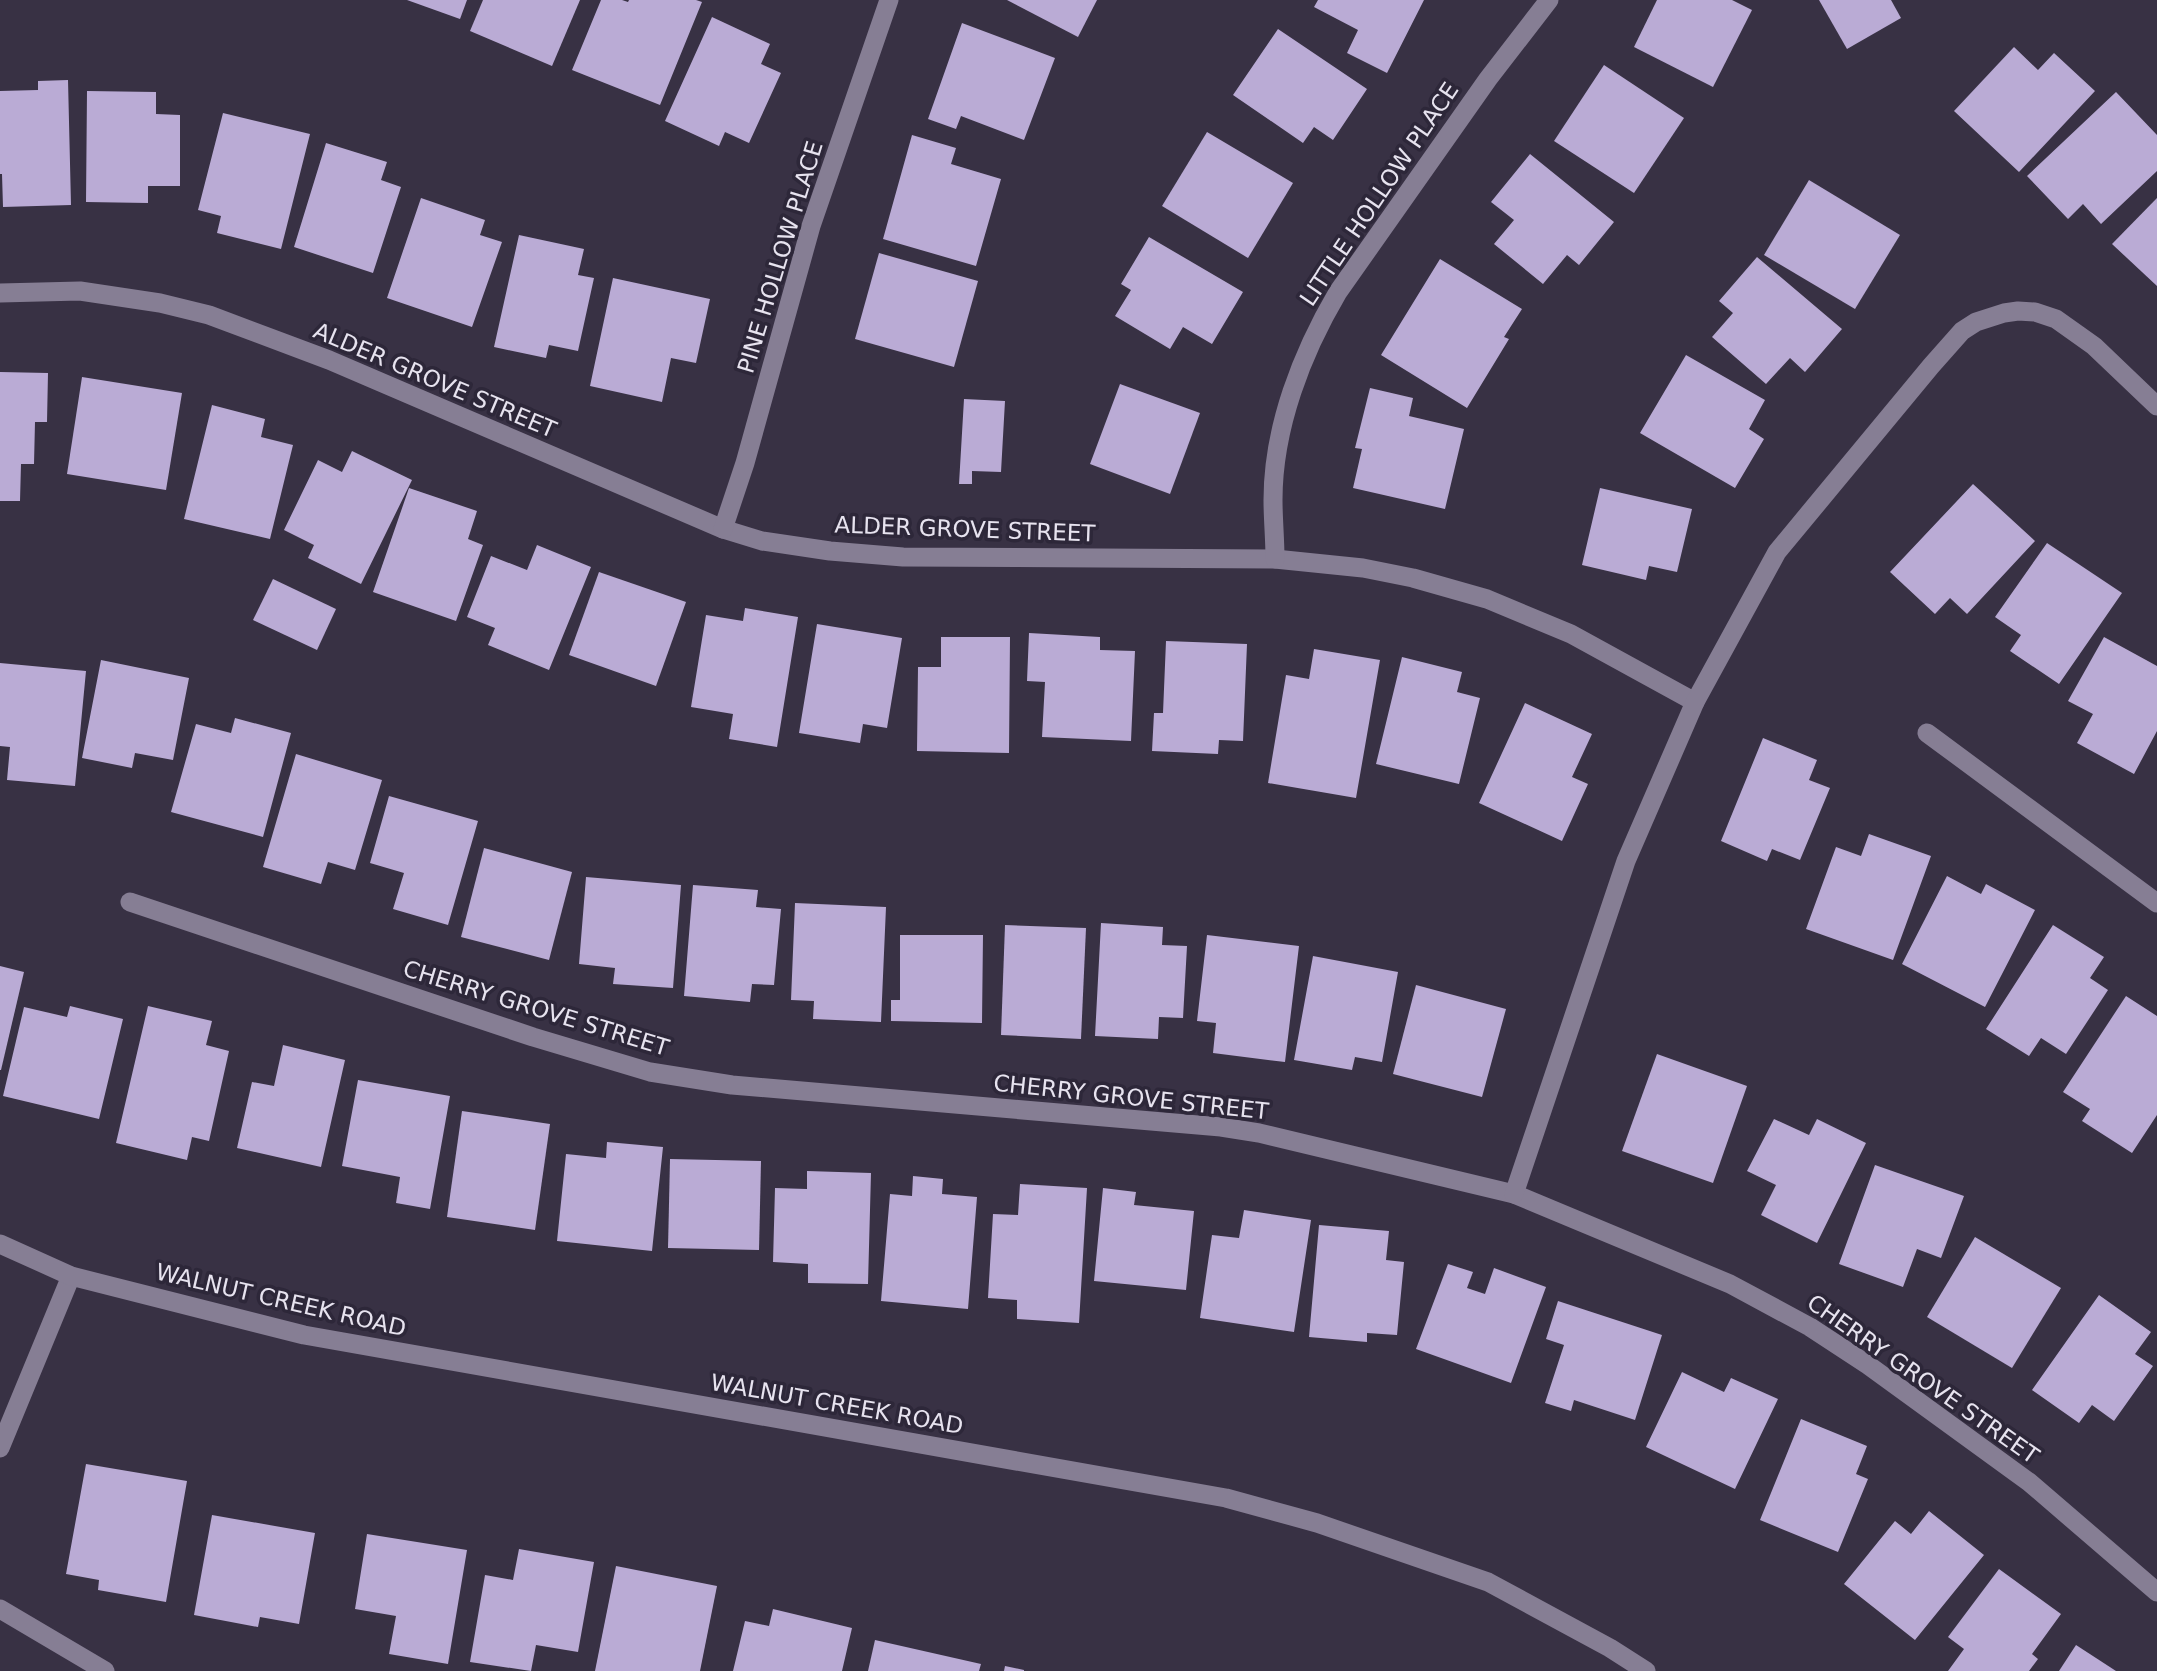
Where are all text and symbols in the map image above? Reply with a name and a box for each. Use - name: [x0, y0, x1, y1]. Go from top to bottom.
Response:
- street label: LITTLE HOLLOW PLACE: [1295, 78, 1463, 310]
- street label: PINE HOLLOW PLACE: [732, 138, 828, 376]
- street label: ALDER GROVE STREET: [310, 317, 561, 443]
- street label: ALDER GROVE STREET: [834, 511, 1097, 547]
- street label: CHERRY GROVE STREET: [400, 955, 673, 1061]
- street label: CHERRY GROVE STREET: [992, 1070, 1271, 1124]
- street label: WALNUT CREEK ROAD: [153, 1259, 409, 1341]
- street label: CHERRY GROVE STREET: [1802, 1289, 2045, 1470]
- street label: WALNUT CREEK ROAD: [709, 1369, 965, 1439]

